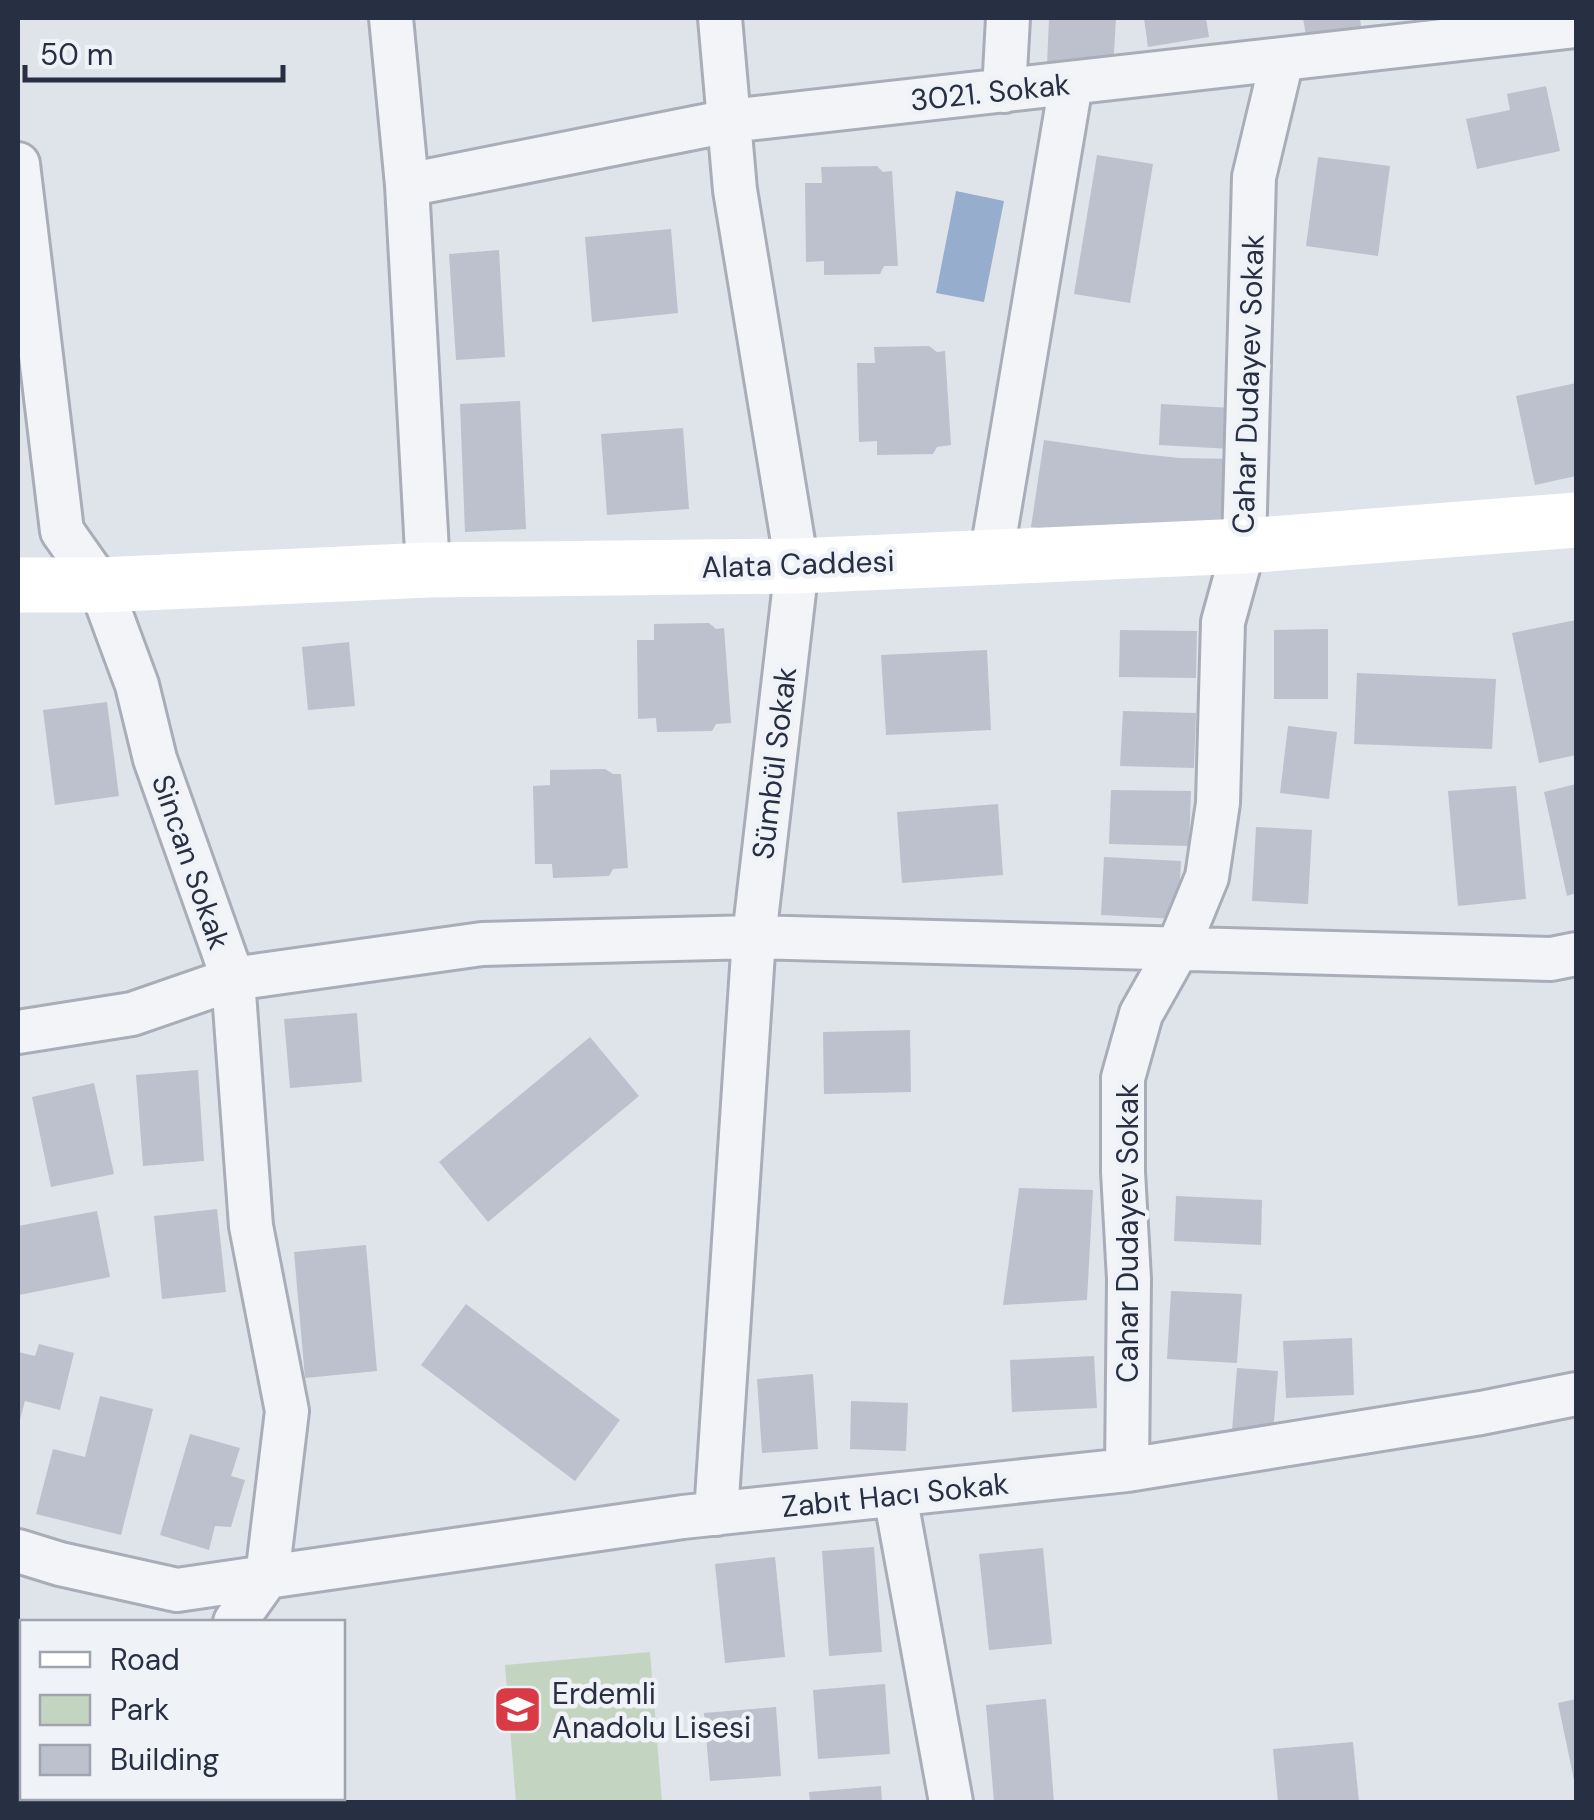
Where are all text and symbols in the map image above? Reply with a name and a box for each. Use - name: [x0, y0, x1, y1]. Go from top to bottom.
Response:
- scale bar: [25, 20, 282, 82]
- text: 50 m: [40, 35, 114, 74]
- street label: 3021. Sokak: [908, 64, 1072, 120]
- street label: Cahar Dudayev Sokak: [1223, 233, 1273, 535]
- street label: Alata Caddesi: [701, 541, 895, 587]
- street label: Sümbül Sokak: [743, 665, 805, 861]
- street label: Sincan Sokak: [143, 770, 239, 954]
- street label: Cahar Dudayev Sokak: [1108, 1083, 1147, 1383]
- street label: Zabıt Hacı Sokak: [780, 1464, 1010, 1526]
- legend: [20, 1620, 345, 1800]
- text: Road: [110, 1640, 180, 1679]
- place label: Erdemli Anadolu Lisesi: [552, 1674, 751, 1747]
- school or university icon: Erdemli Anadolu Lisesi: [491, 1684, 543, 1736]
- text: Park: [110, 1690, 169, 1729]
- text: Building: [110, 1740, 219, 1779]

